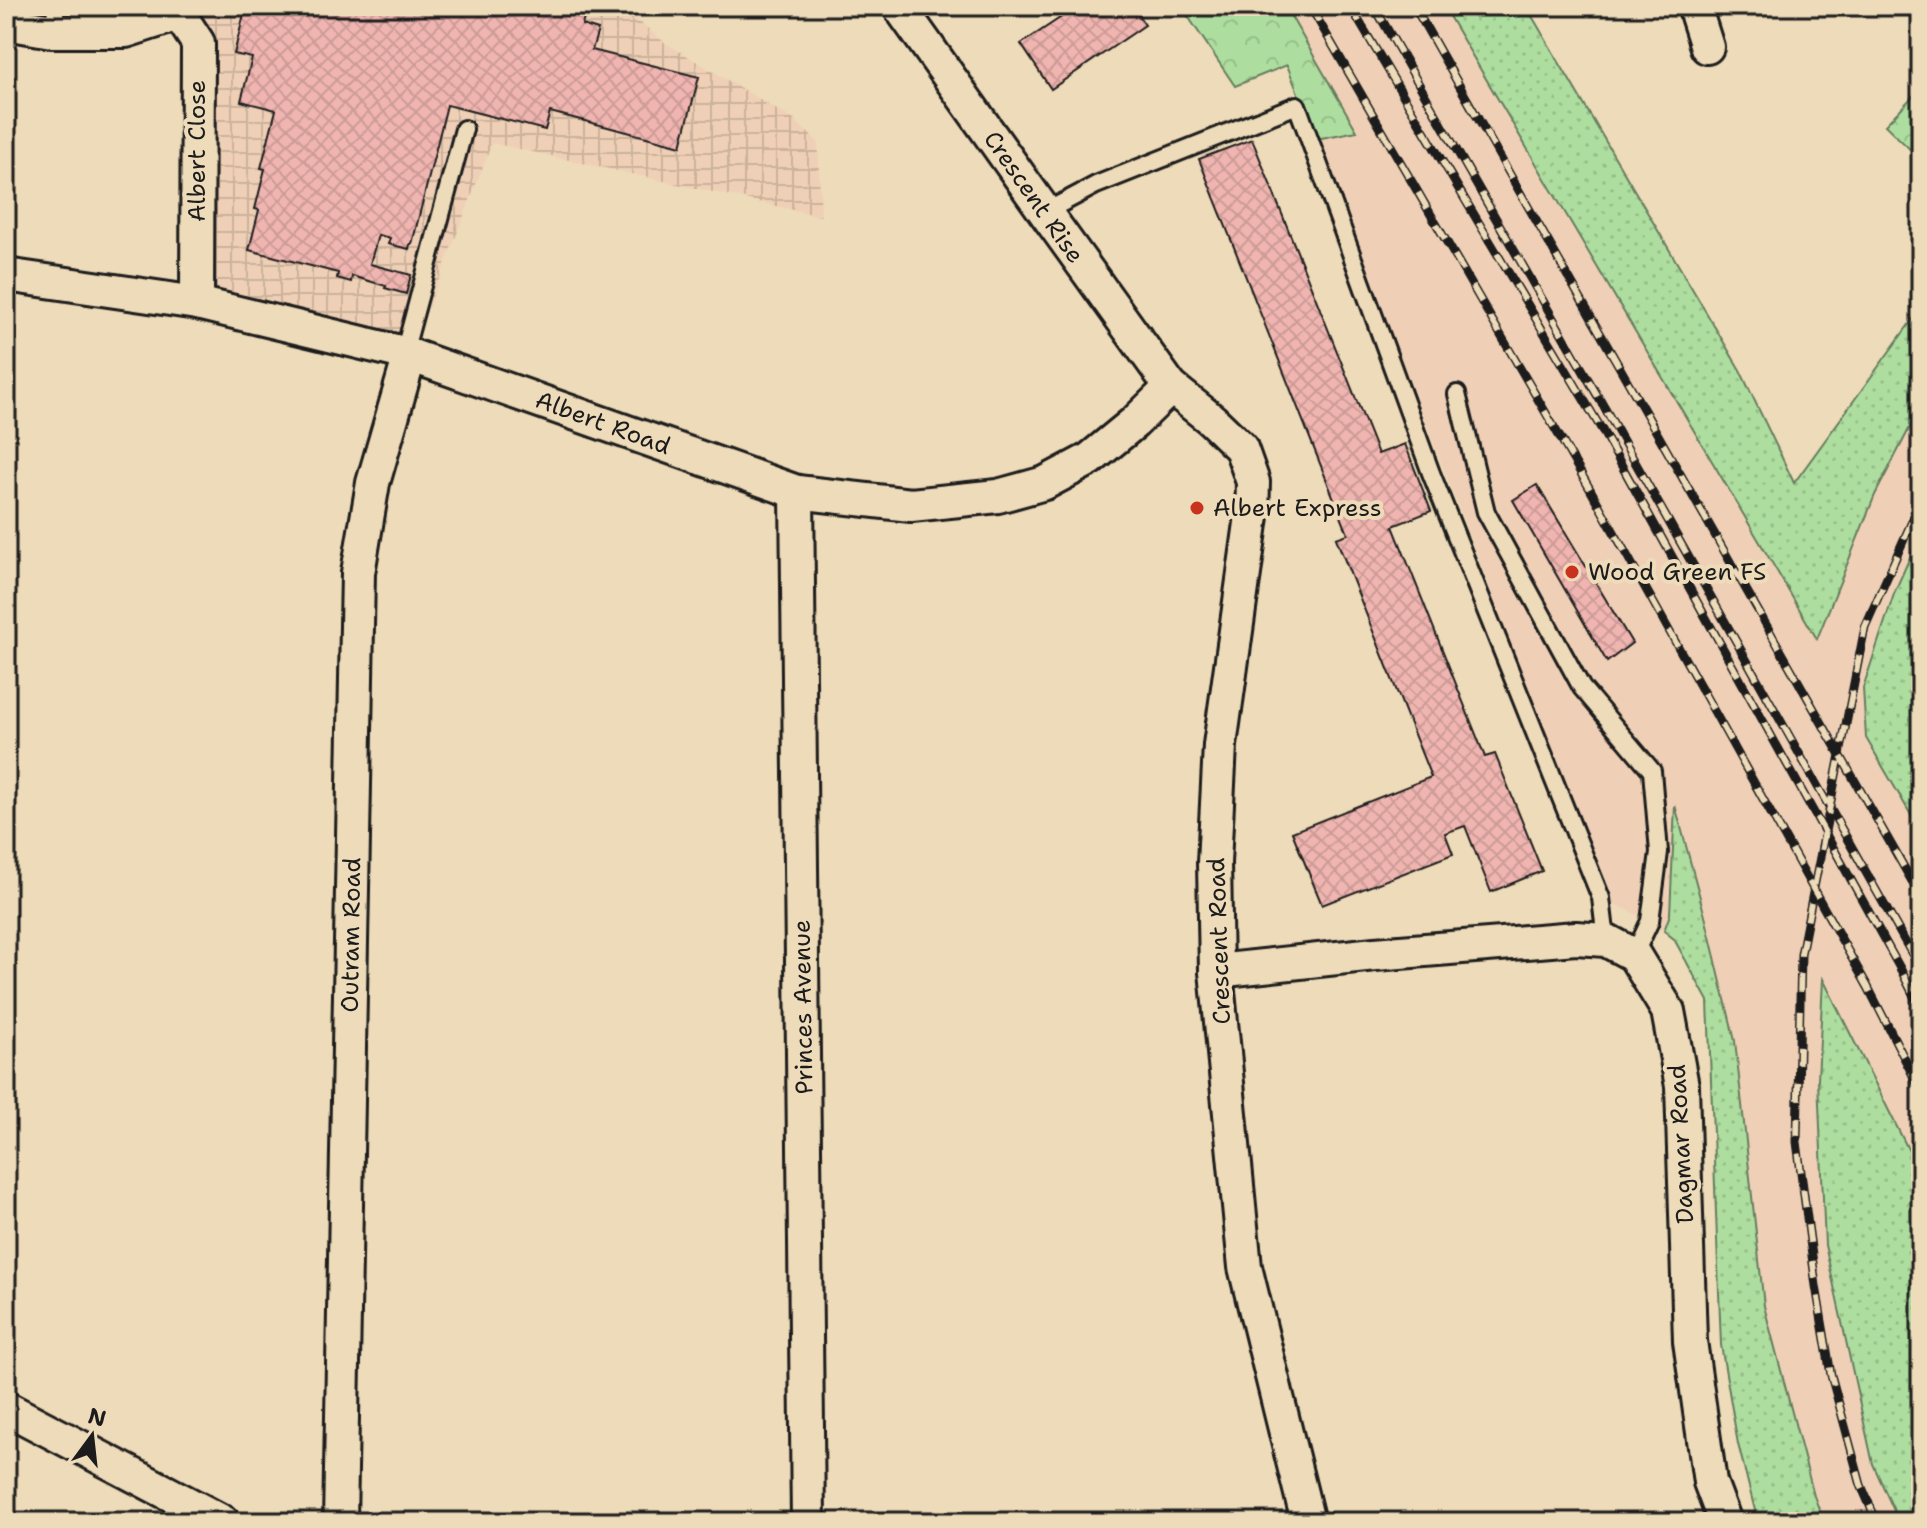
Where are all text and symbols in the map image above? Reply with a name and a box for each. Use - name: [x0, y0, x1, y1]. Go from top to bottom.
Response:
- street label: Albert Close: [181, 80, 213, 222]
- street label: Crescent Rise: [977, 124, 1091, 270]
- street label: Albert Road: [531, 384, 675, 462]
- place label: Albert Express: [1213, 492, 1382, 524]
- marker: Albert Express: [1188, 499, 1206, 517]
- place label: Wood Green FS: [1588, 556, 1766, 588]
- marker: Wood Green FS: [1563, 563, 1581, 581]
- street label: Outram Road: [334, 857, 368, 1013]
- street label: Crescent Road: [1200, 857, 1238, 1025]
- street label: Princes Avenue: [785, 919, 821, 1095]
- street label: Dagmar Road: [1661, 1063, 1701, 1225]
- north arrow: [52, 1396, 132, 1476]
- text: N: [85, 1401, 109, 1433]

